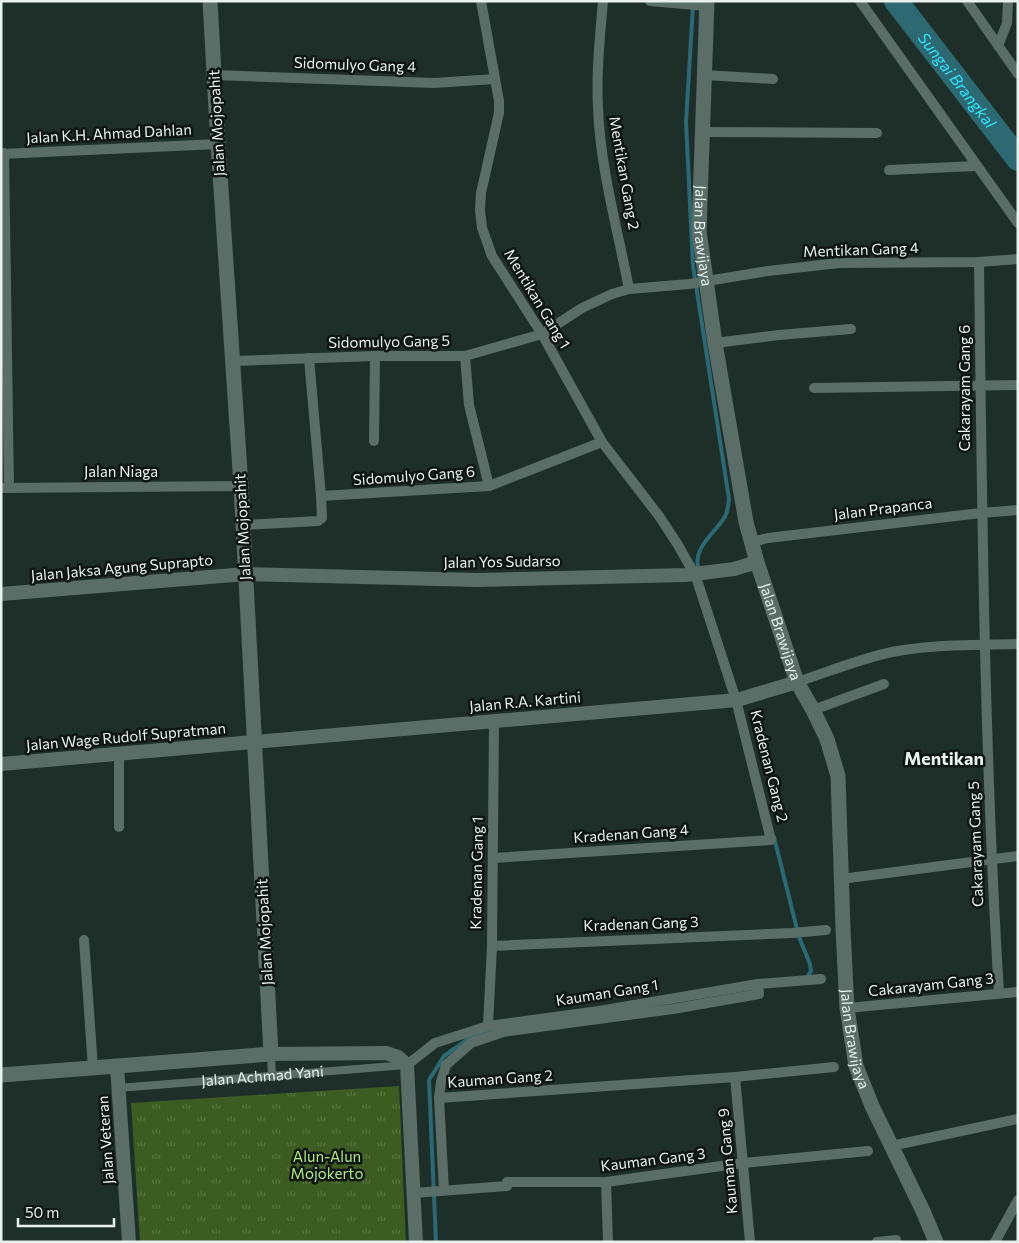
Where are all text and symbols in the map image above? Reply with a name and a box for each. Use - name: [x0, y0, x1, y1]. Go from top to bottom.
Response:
- water label: Sungai Brangkal: [915, 28, 1001, 132]
- street label: Sidomulyo Gang 4: [294, 53, 416, 75]
- street label: Jalan Mojopahit: [204, 69, 228, 177]
- street label: Mentikan Gang 2: [606, 115, 644, 231]
- street label: Jalan K.H. Ahmad Dahlan: [26, 120, 192, 146]
- street label: Jalan Brawijaya: [691, 185, 717, 287]
- street label: Mentikan Gang 4: [803, 238, 919, 260]
- street label: Mentikan Gang 1: [501, 245, 575, 352]
- street label: Cakarayam Gang 6: [955, 325, 973, 451]
- street label: Sidomulyo Gang 5: [328, 331, 450, 351]
- street label: Jalan Niaga: [84, 462, 158, 480]
- street label: Sidomulyo Gang 6: [352, 462, 476, 488]
- street label: Jalan Mojopahit: [230, 473, 254, 581]
- street label: Jalan Prapanca: [833, 493, 933, 523]
- street label: Jalan Jaksa Agung Suprapto: [30, 550, 214, 584]
- street label: Jalan Yos Sudarso: [443, 551, 561, 571]
- street label: Jalan Brawijaya: [757, 580, 806, 682]
- street label: Jalan R.A. Kartini: [468, 687, 582, 715]
- street label: Kradenan Gang 2: [747, 708, 793, 824]
- street label: Jalan Wage Rudolf Supratman: [25, 718, 227, 754]
- district label: Mentikan: [904, 747, 984, 769]
- street label: Cakarayam Gang 5: [964, 781, 986, 907]
- street label: Kradenan Gang 1: [466, 816, 486, 930]
- street label: Kradenan Gang 4: [573, 820, 689, 846]
- street label: Jalan Mojopahit: [252, 878, 276, 986]
- street label: Kradenan Gang 3: [583, 912, 699, 934]
- street label: Cakarayam Gang 3: [867, 968, 995, 1000]
- street label: Kauman Gang 1: [554, 975, 659, 1009]
- street label: Jalan Brawijaya: [838, 989, 874, 1091]
- street label: Jalan Achmad Yani: [201, 1062, 324, 1089]
- street label: Kauman Gang 2: [447, 1065, 553, 1091]
- street label: Jalan Veteran: [93, 1095, 117, 1185]
- street label: Kauman Gang 9: [713, 1107, 741, 1215]
- street label: Kauman Gang 3: [599, 1144, 706, 1174]
- park label: Alun-Alun Mojokerto: [291, 1147, 363, 1182]
- scale bar: [18, 1196, 114, 1228]
- text: 50 m: [25, 1203, 59, 1221]

